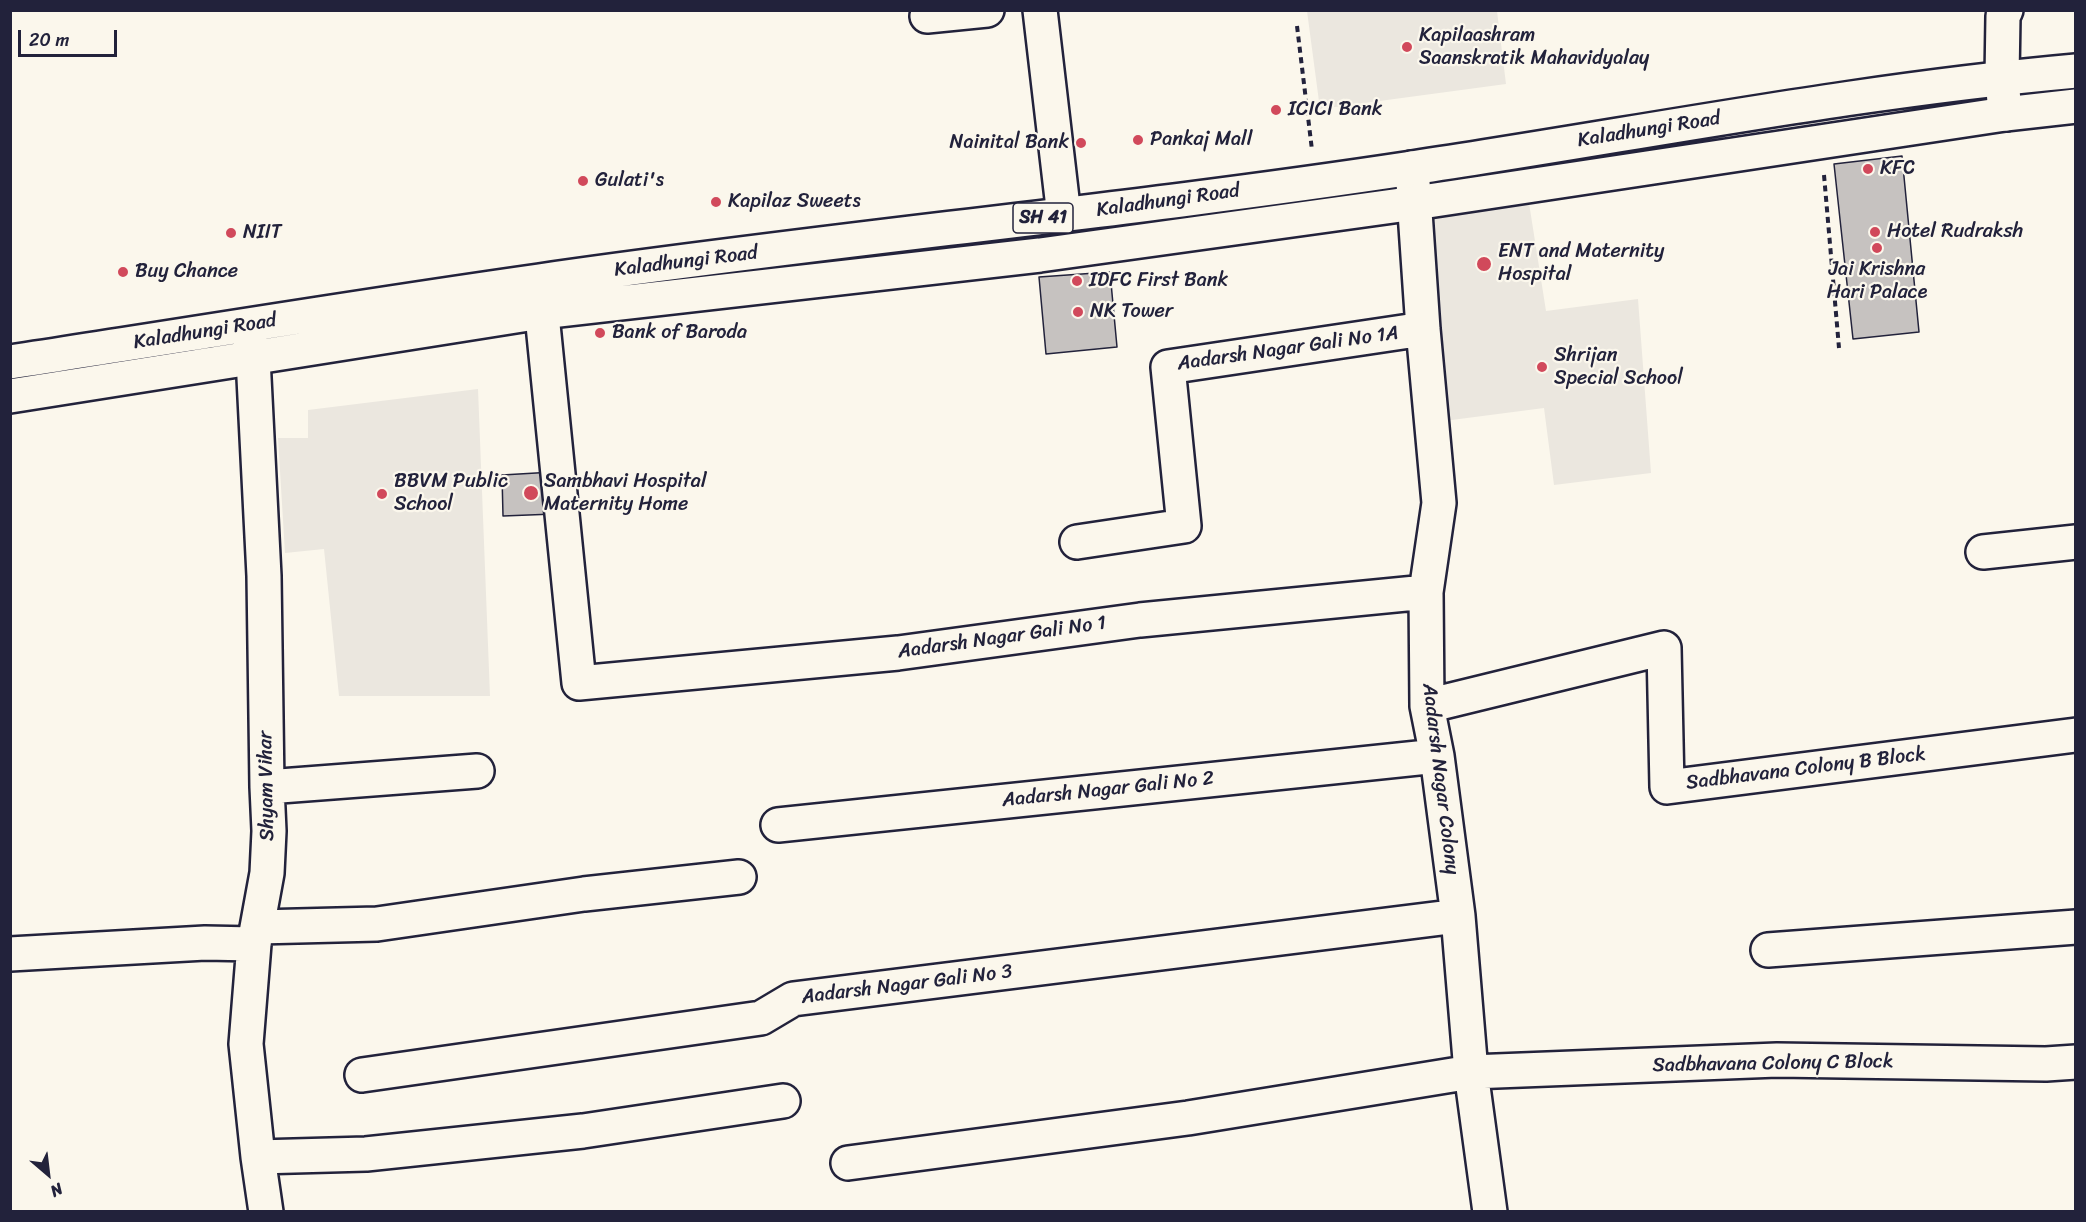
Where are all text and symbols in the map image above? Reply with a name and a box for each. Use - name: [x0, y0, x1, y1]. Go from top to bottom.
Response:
- scale bar: [21, 18, 120, 56]
- text: 20 m: [29, 24, 69, 56]
- place label: Kapilaashram Saanskratik Mahavidyalay: [1419, 24, 1649, 71]
- marker: Kapilaashram Saanskratik Mahavidyalay: [1400, 40, 1414, 54]
- place label: ICICI Bank: [1288, 98, 1382, 122]
- marker: ICICI Bank: [1269, 103, 1283, 117]
- street label: Kaladhungi Road: [1576, 107, 1722, 153]
- place label: Pankaj Mall: [1150, 128, 1252, 152]
- place label: Nainital Bank: [950, 131, 1069, 155]
- marker: Pankaj Mall: [1131, 133, 1145, 147]
- marker: Nainital Bank: [1074, 136, 1088, 150]
- place label: KFC: [1880, 157, 1915, 181]
- marker: KFC: [1861, 162, 1875, 176]
- place label: Gulati's: [595, 169, 664, 193]
- marker: Gulati's: [576, 174, 590, 188]
- street label: Kaladhungi Road: [1095, 179, 1241, 223]
- place label: Kapilaz Sweets: [728, 190, 861, 214]
- marker: Kapilaz Sweets: [709, 195, 723, 209]
- road number: SH 41: [1013, 203, 1073, 233]
- place label: Hotel Rudraksh: [1887, 220, 2023, 244]
- place label: NIIT: [243, 221, 282, 245]
- marker: Hotel Rudraksh: [1868, 225, 1882, 239]
- marker: NIIT: [224, 226, 238, 240]
- place label: ENT and Maternity Hospital: [1498, 240, 1664, 287]
- street label: Kaladhungi Road: [613, 241, 759, 283]
- marker: Jai Krishna Hari Palace: [1870, 241, 1884, 255]
- marker: ENT and Maternity Hospital: [1475, 255, 1493, 273]
- place label: Jai Krishna Hari Palace: [1827, 258, 1927, 305]
- place label: Buy Chance: [135, 260, 238, 284]
- marker: Buy Chance: [116, 265, 130, 279]
- place label: IDFC First Bank: [1089, 269, 1228, 293]
- marker: IDFC First Bank: [1070, 274, 1084, 288]
- place label: NK Tower: [1090, 300, 1173, 324]
- marker: NK Tower: [1071, 305, 1085, 319]
- street label: Kaladhungi Road: [132, 309, 278, 355]
- place label: Bank of Baroda: [612, 321, 747, 345]
- street label: Aadarsh Nagar Gali No 1A: [1176, 322, 1400, 376]
- marker: Bank of Baroda: [593, 326, 607, 340]
- place label: Shrijan Special School: [1554, 344, 1683, 391]
- marker: Shrijan Special School: [1535, 360, 1549, 374]
- place label: BBVM Public School: [394, 470, 508, 517]
- place label: Sambhavi Hospital Maternity Home: [544, 470, 707, 517]
- marker: Sambhavi Hospital Maternity Home: [522, 484, 540, 502]
- marker: BBVM Public School: [375, 487, 389, 501]
- street label: Aadarsh Nagar Gali No 1: [896, 612, 1108, 664]
- street label: Aadarsh Nagar Colony: [1416, 682, 1464, 876]
- street label: Shyam Vihar: [254, 731, 280, 841]
- street label: Sadbhavana Colony B Block: [1685, 742, 1927, 796]
- street label: Aadarsh Nagar Gali No 2: [1001, 767, 1215, 813]
- street label: Aadarsh Nagar Gali No 3: [800, 960, 1014, 1010]
- street label: Sadbhavana Colony C Block: [1652, 1050, 1894, 1078]
- north arrow: [18, 1144, 78, 1204]
- text: N: [45, 1175, 68, 1206]

